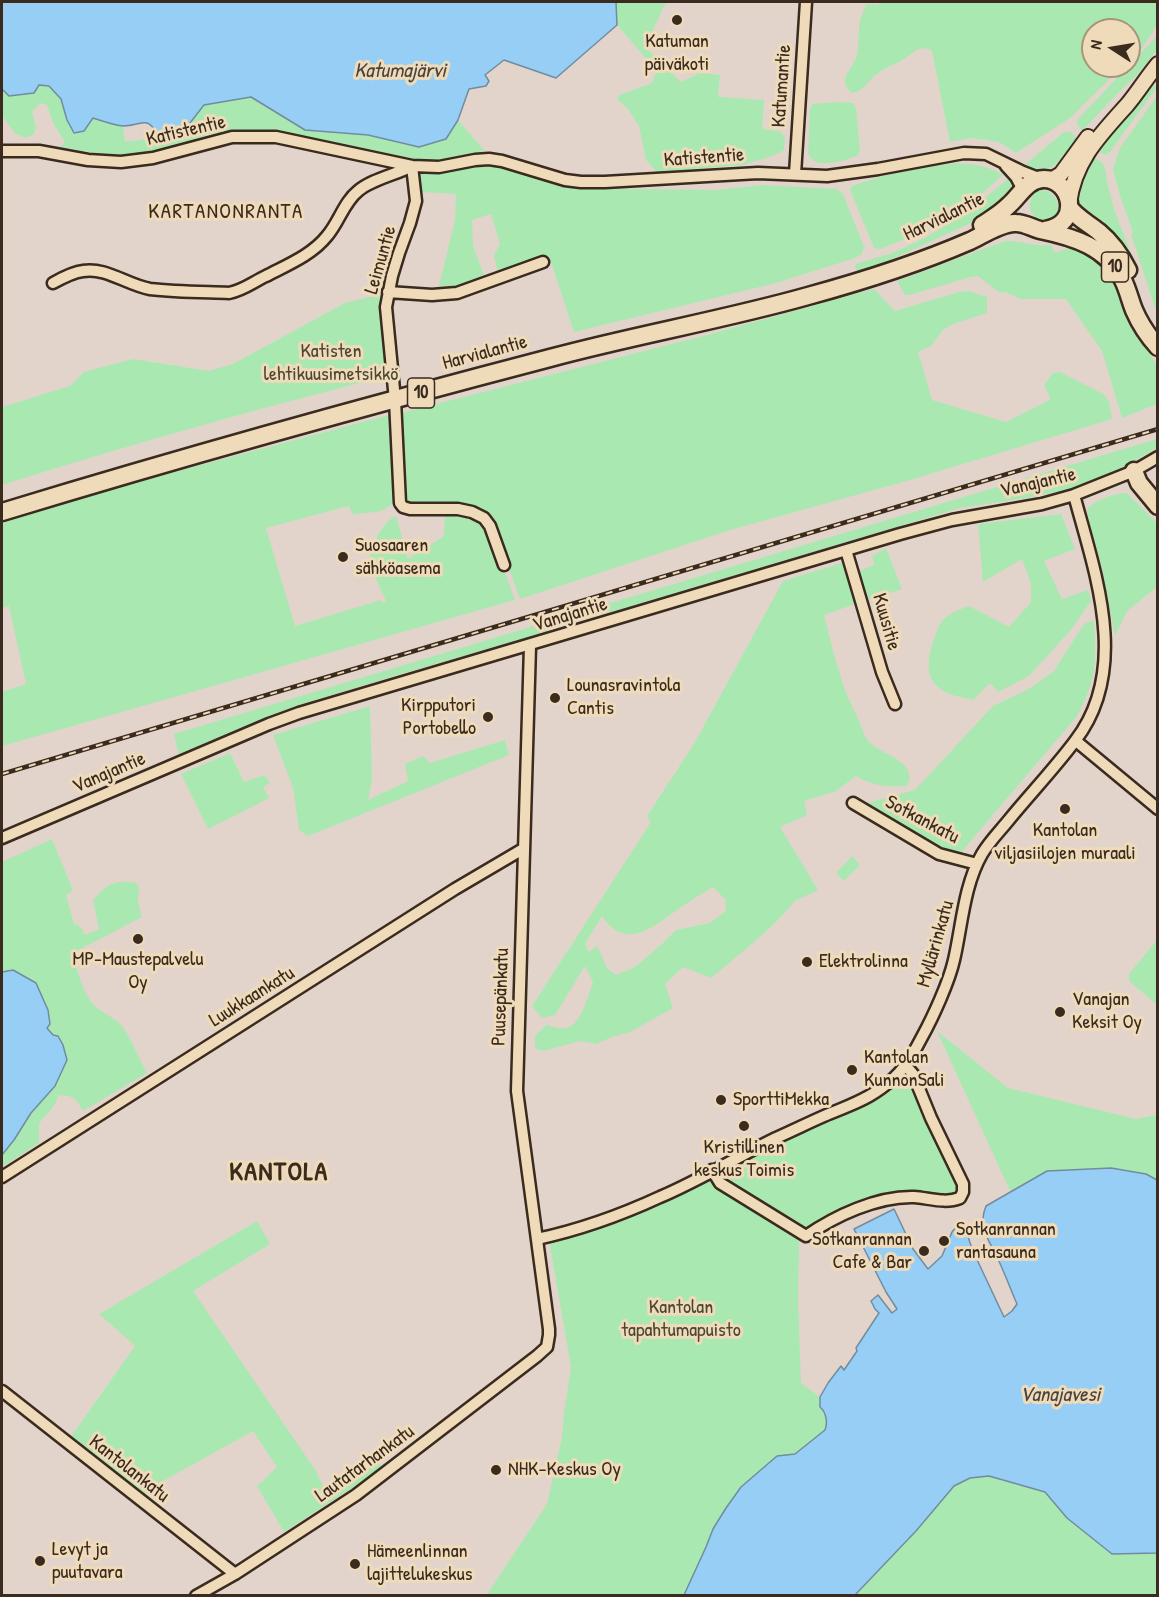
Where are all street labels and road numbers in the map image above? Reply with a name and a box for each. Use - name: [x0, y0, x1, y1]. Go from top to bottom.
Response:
- street label: Katumantie: [767, 44, 797, 128]
- street label: Katistentie: [144, 110, 228, 152]
- street label: Katistentie: [663, 143, 745, 173]
- street label: Harvialantie: [900, 187, 988, 247]
- street label: Leimuntie: [360, 223, 402, 297]
- road number: 10: [1102, 252, 1128, 282]
- street label: Harvialantie: [440, 330, 530, 376]
- road number: 10: [408, 378, 434, 408]
- street label: Vanajantie: [998, 463, 1078, 503]
- street label: Kuusitie: [866, 591, 906, 653]
- street label: Vanajantie: [530, 592, 610, 638]
- street label: Vanajantie: [69, 747, 149, 799]
- street label: Sotkankatu: [881, 791, 963, 849]
- street label: Myllärinkatu: [912, 898, 960, 990]
- street label: Puusepänkatu: [487, 948, 515, 1046]
- street label: Luukkaankatu: [205, 961, 299, 1033]
- street label: Lautatarhankatu: [311, 1420, 419, 1508]
- street label: Kantolankatu: [84, 1430, 174, 1508]

